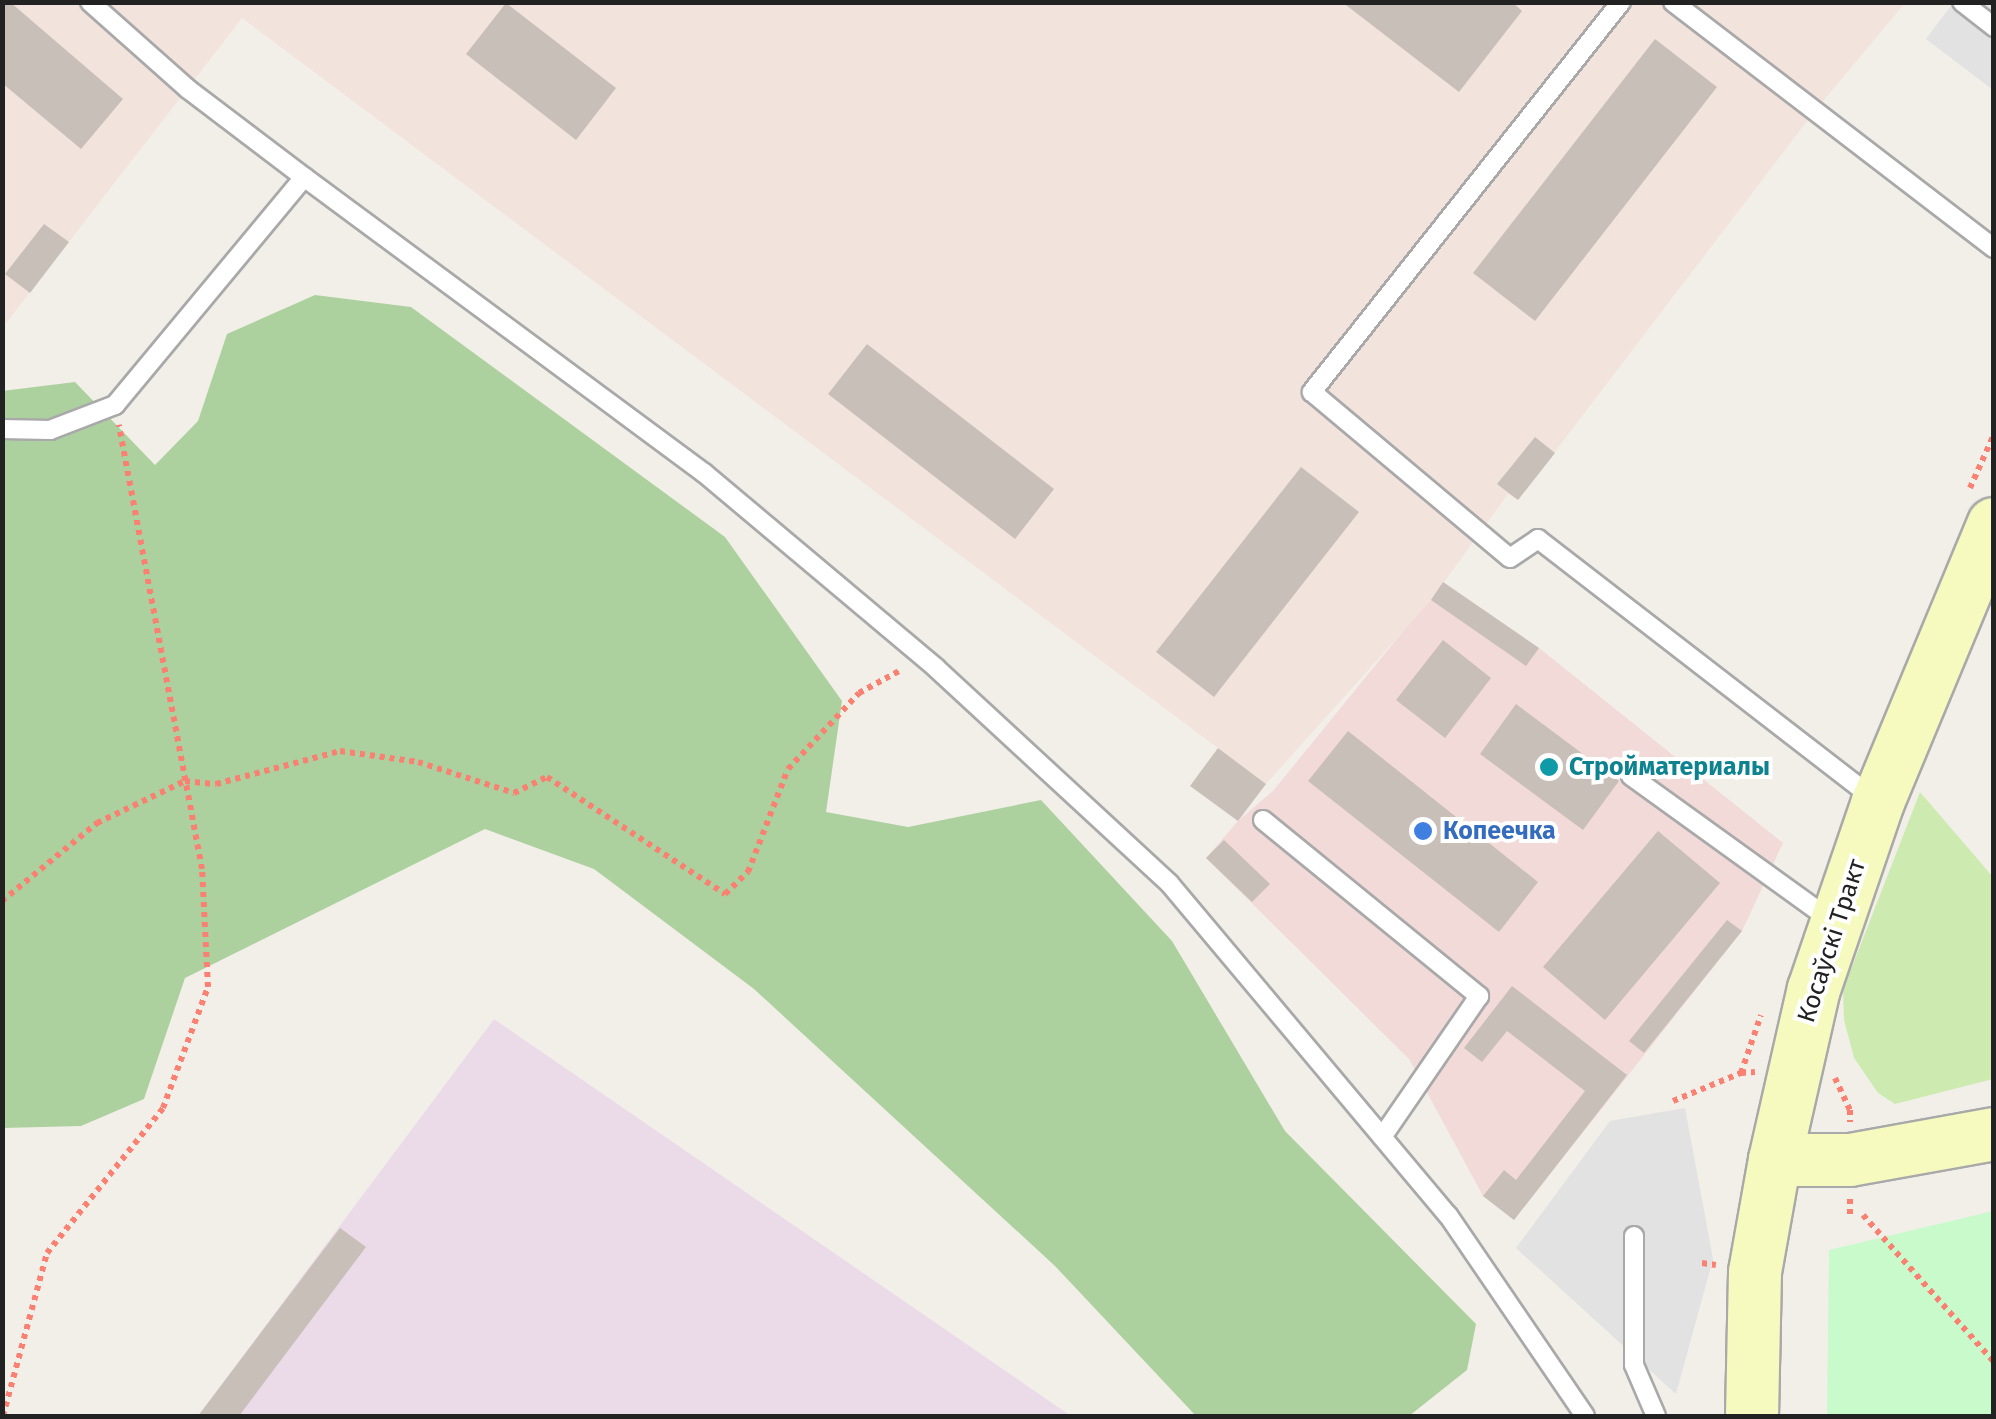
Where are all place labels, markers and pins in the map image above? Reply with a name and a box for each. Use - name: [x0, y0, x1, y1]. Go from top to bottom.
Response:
- place label: Стройматериалы: [1569, 752, 1770, 782]
- marker: Стройматериалы: [1538, 756, 1560, 778]
- place label: Копеечка: [1443, 816, 1556, 846]
- marker: Копеечка: [1412, 820, 1434, 842]

